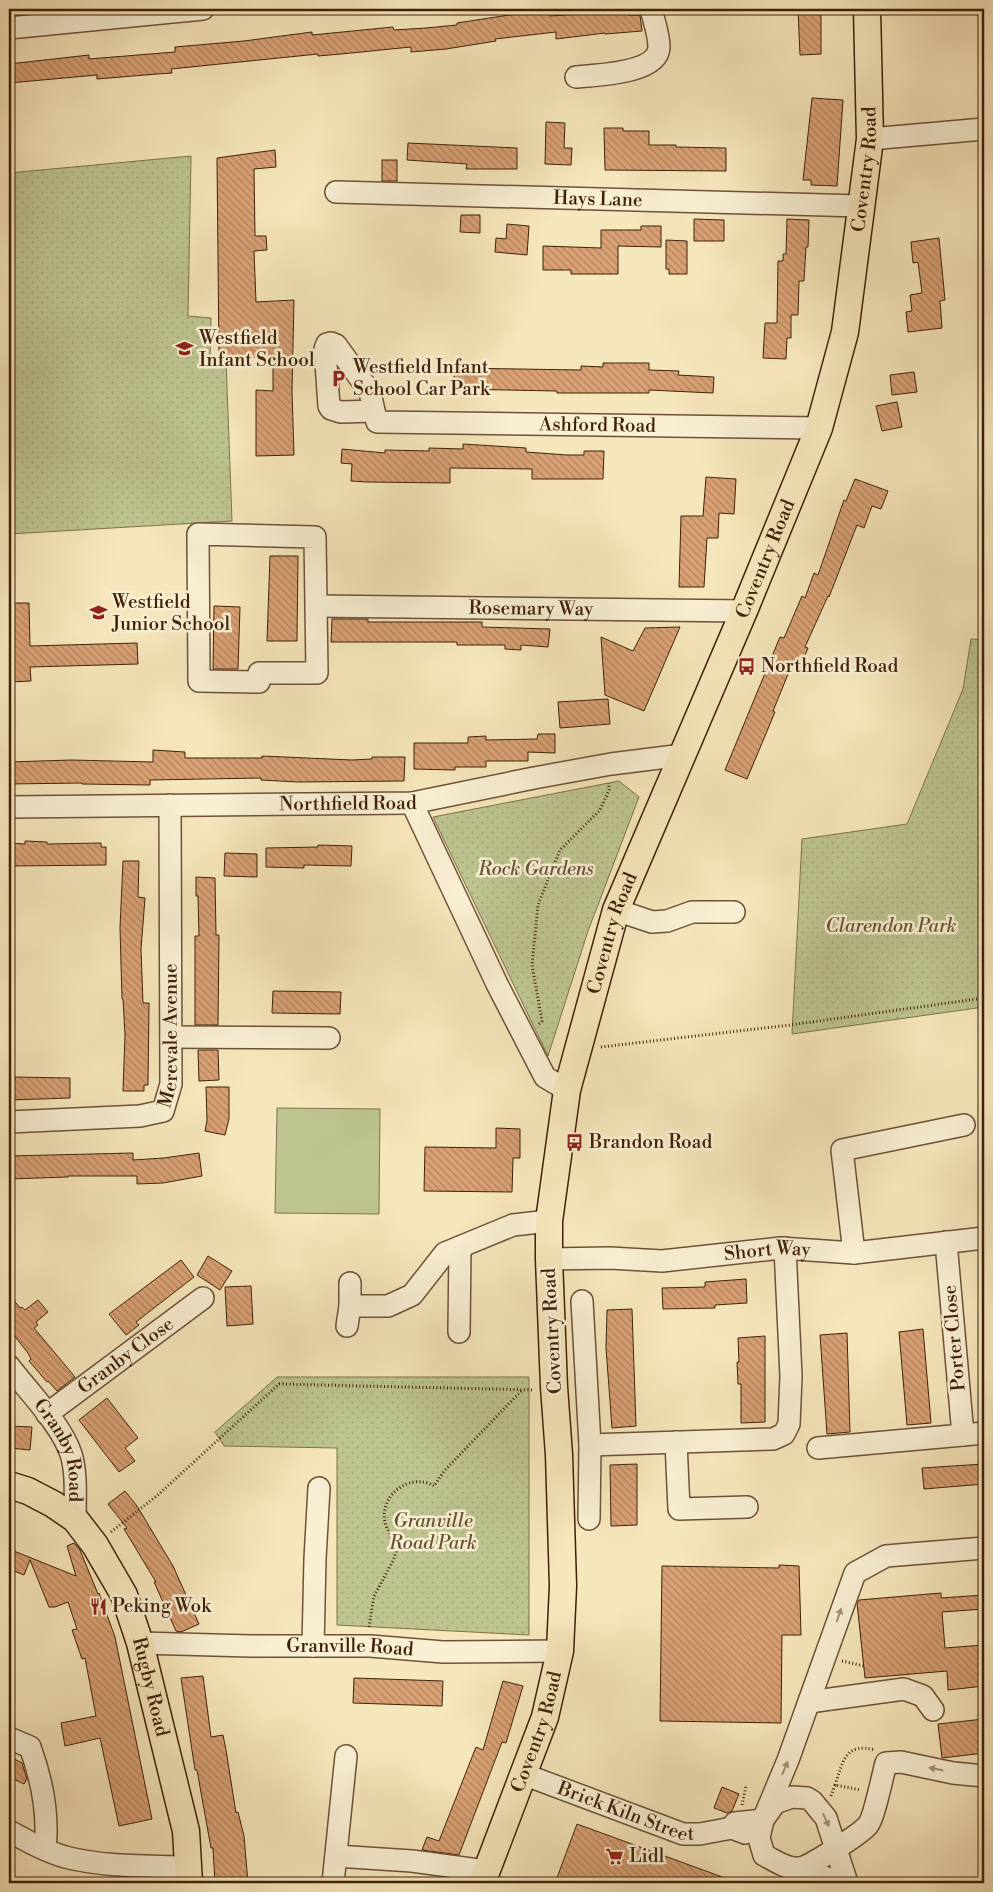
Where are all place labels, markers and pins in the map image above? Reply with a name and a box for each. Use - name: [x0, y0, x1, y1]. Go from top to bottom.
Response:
- place label: Westfield Infant School: [198, 326, 315, 372]
- school or university icon: Westfield Infant School: [175, 339, 195, 359]
- place label: Westfield Infant School Car Park: [352, 355, 491, 401]
- parking icon: Westfield Infant School Car Park: [329, 368, 349, 388]
- place label: Westfield Junior School: [111, 590, 230, 636]
- school or university icon: Westfield Junior School: [88, 603, 108, 623]
- place label: Northfield Road: [761, 654, 898, 678]
- bus stop icon: Northfield Road: [737, 656, 757, 676]
- place label: Brandon Road: [588, 1130, 712, 1154]
- bus stop icon: Brandon Road: [565, 1132, 585, 1152]
- place label: Peking Wok: [112, 1594, 212, 1618]
- restaurant icon: Peking Wok: [88, 1596, 108, 1616]
- place label: Lidl: [629, 1844, 665, 1868]
- supermarket icon: Lidl: [605, 1846, 625, 1866]

